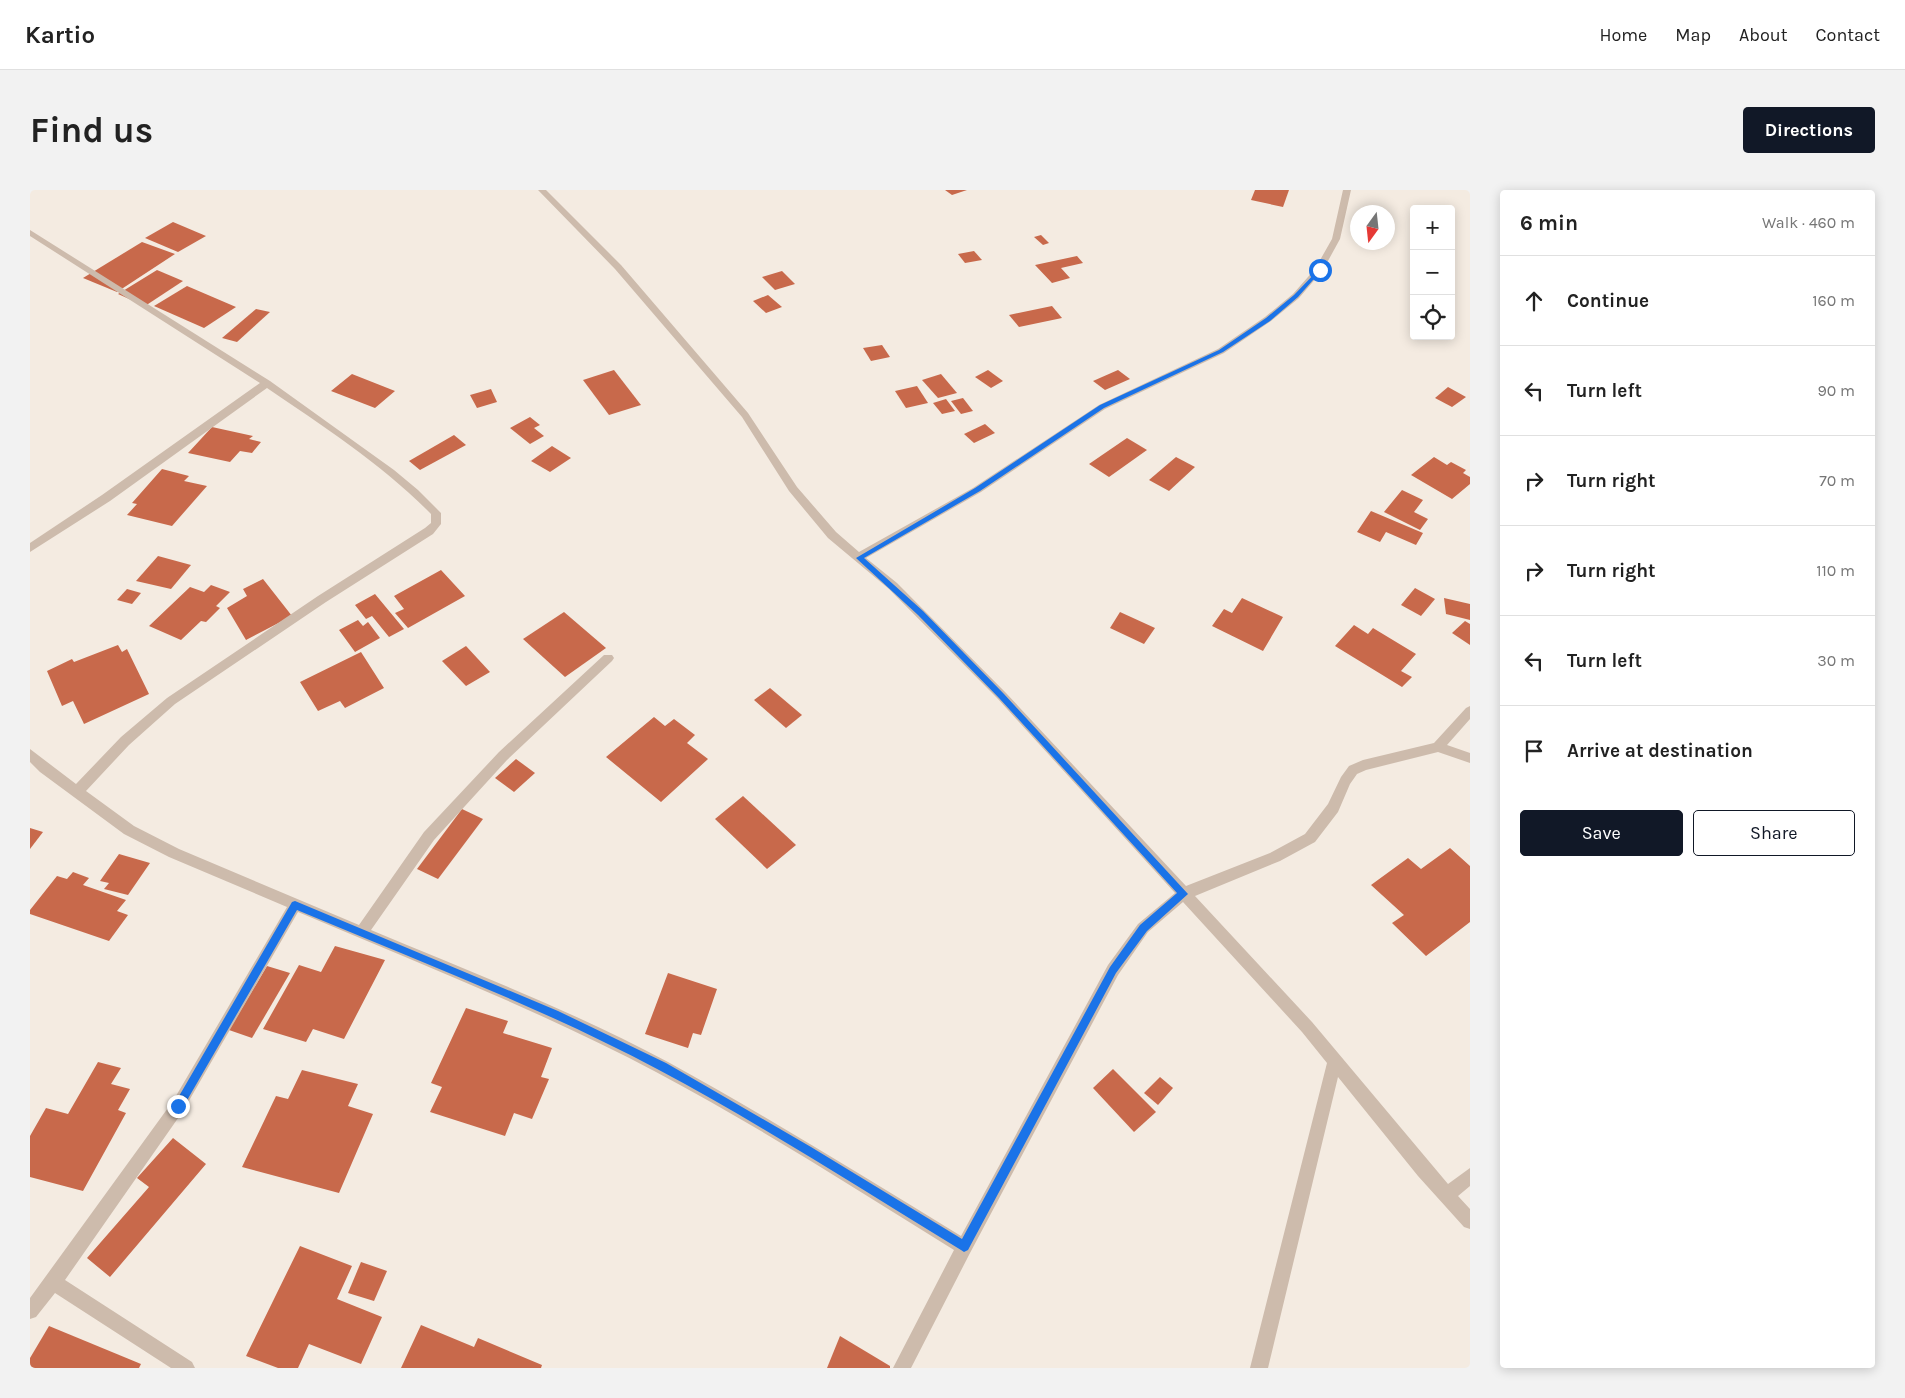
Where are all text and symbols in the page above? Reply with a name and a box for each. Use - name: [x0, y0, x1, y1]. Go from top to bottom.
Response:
- text: Kartio: [25, 21, 95, 49]
- text: Home: [1599, 24, 1647, 46]
- text: Map: [1675, 24, 1711, 46]
- text: About: [1739, 24, 1788, 46]
- text: Contact: [1816, 24, 1880, 46]
- button: Directions: [1743, 107, 1875, 153]
- text: Find us: [30, 110, 153, 151]
- north arrow: [1350, 205, 1395, 250]
- map controls: [1410, 205, 1455, 340]
- button: +: [1410, 205, 1455, 250]
- text: 6 min: [1520, 211, 1578, 235]
- text: Walk · 460 m: [1762, 213, 1855, 232]
- button: −: [1410, 250, 1455, 295]
- route start: [1309, 259, 1332, 282]
- icon: ahead: [1520, 287, 1548, 315]
- text: Continue: [1567, 290, 1649, 312]
- text: 160 m: [1812, 291, 1855, 310]
- button: locate: [1410, 295, 1455, 340]
- icon: left: [1520, 377, 1548, 405]
- text: Turn left: [1567, 380, 1642, 402]
- text: 90 m: [1817, 381, 1855, 400]
- icon: right: [1520, 467, 1548, 495]
- text: Turn right: [1567, 470, 1656, 492]
- text: 70 m: [1819, 471, 1855, 490]
- icon: right: [1520, 557, 1548, 585]
- text: Turn right: [1567, 560, 1656, 582]
- text: 110 m: [1816, 561, 1855, 580]
- icon: left: [1520, 647, 1548, 675]
- text: Turn left: [1567, 650, 1642, 672]
- text: 30 m: [1817, 651, 1855, 670]
- icon: arrive: [1520, 737, 1548, 765]
- text: Arrive at destination: [1567, 740, 1753, 762]
- button: Save: [1520, 810, 1683, 856]
- button: Share: [1693, 810, 1855, 856]
- route end: [167, 1095, 190, 1118]

